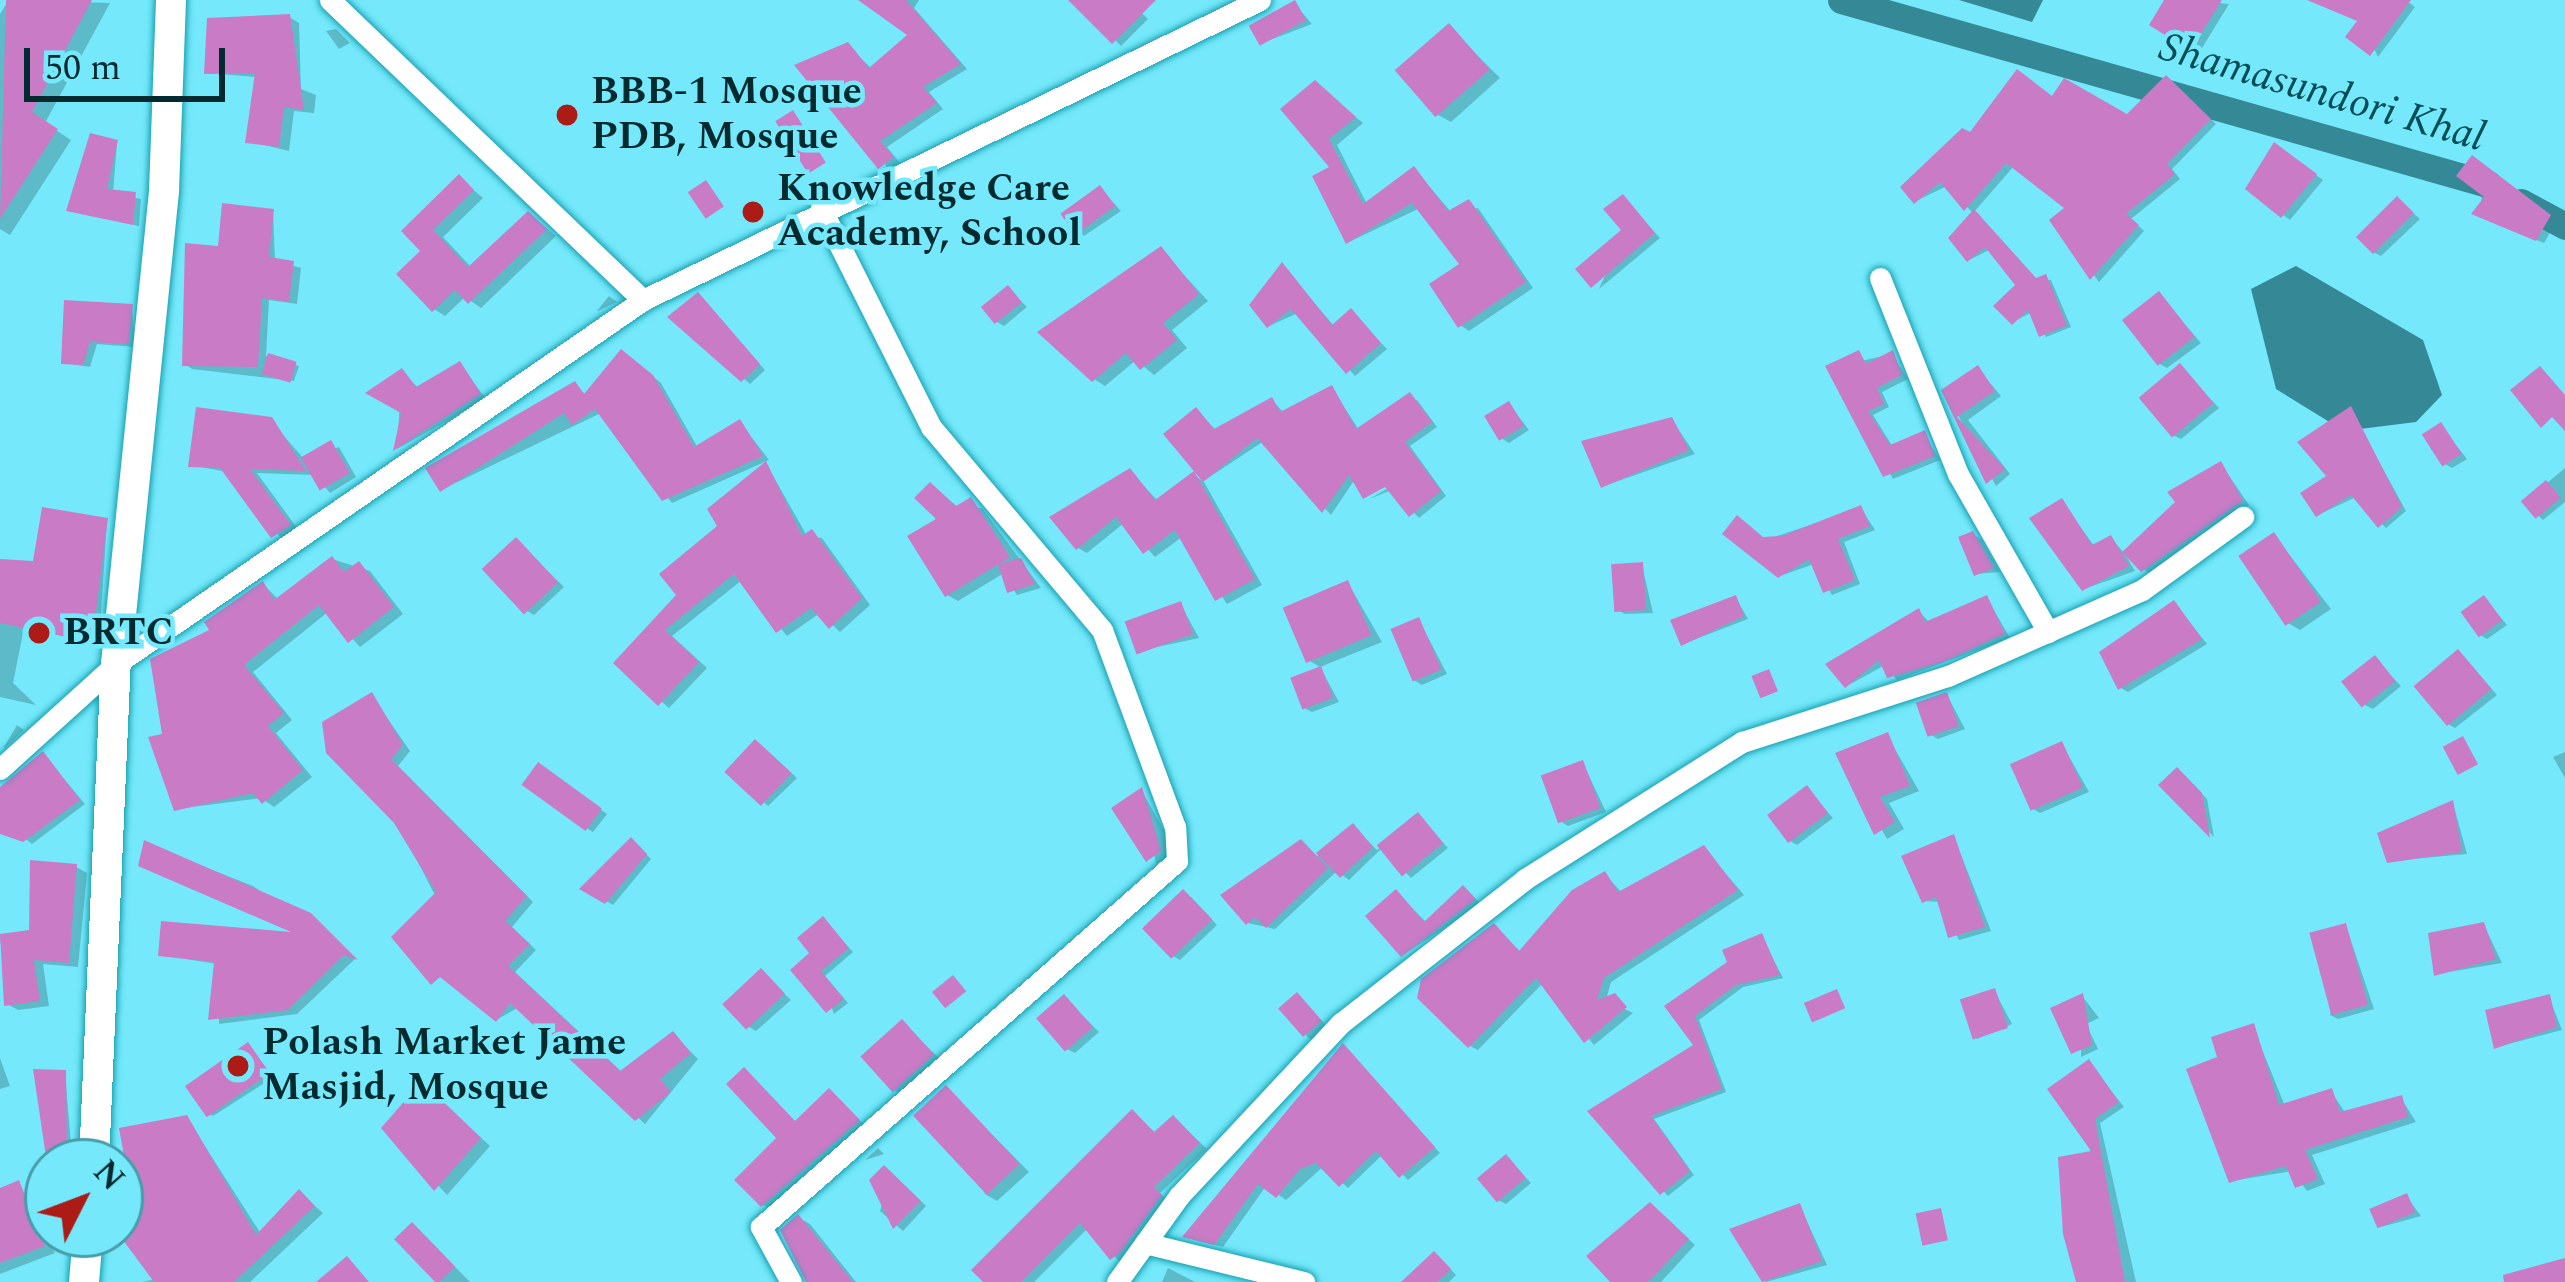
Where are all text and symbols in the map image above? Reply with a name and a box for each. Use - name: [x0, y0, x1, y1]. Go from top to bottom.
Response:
- water label: Shamasundori Khal: [2154, 22, 2490, 164]
- scale bar: [30, 24, 231, 98]
- text: 50 m: [45, 41, 121, 96]
- place label: BBB-1 Mosque PDB, Mosque: [591, 70, 862, 161]
- marker: BBB-1 Mosque PDB, Mosque: [554, 102, 580, 128]
- place label: Knowledge Care Academy, School: [777, 167, 1081, 258]
- marker: Knowledge Care Academy, School: [740, 199, 766, 225]
- place label: BRTC: [63, 610, 174, 656]
- marker: BRTC: [26, 620, 52, 646]
- place label: Polash Market Jame Masjid, Mosque: [262, 1021, 626, 1112]
- marker: Polash Market Jame Masjid, Mosque: [225, 1053, 251, 1079]
- north arrow: [24, 1138, 144, 1258]
- text: N: [81, 1149, 136, 1203]

